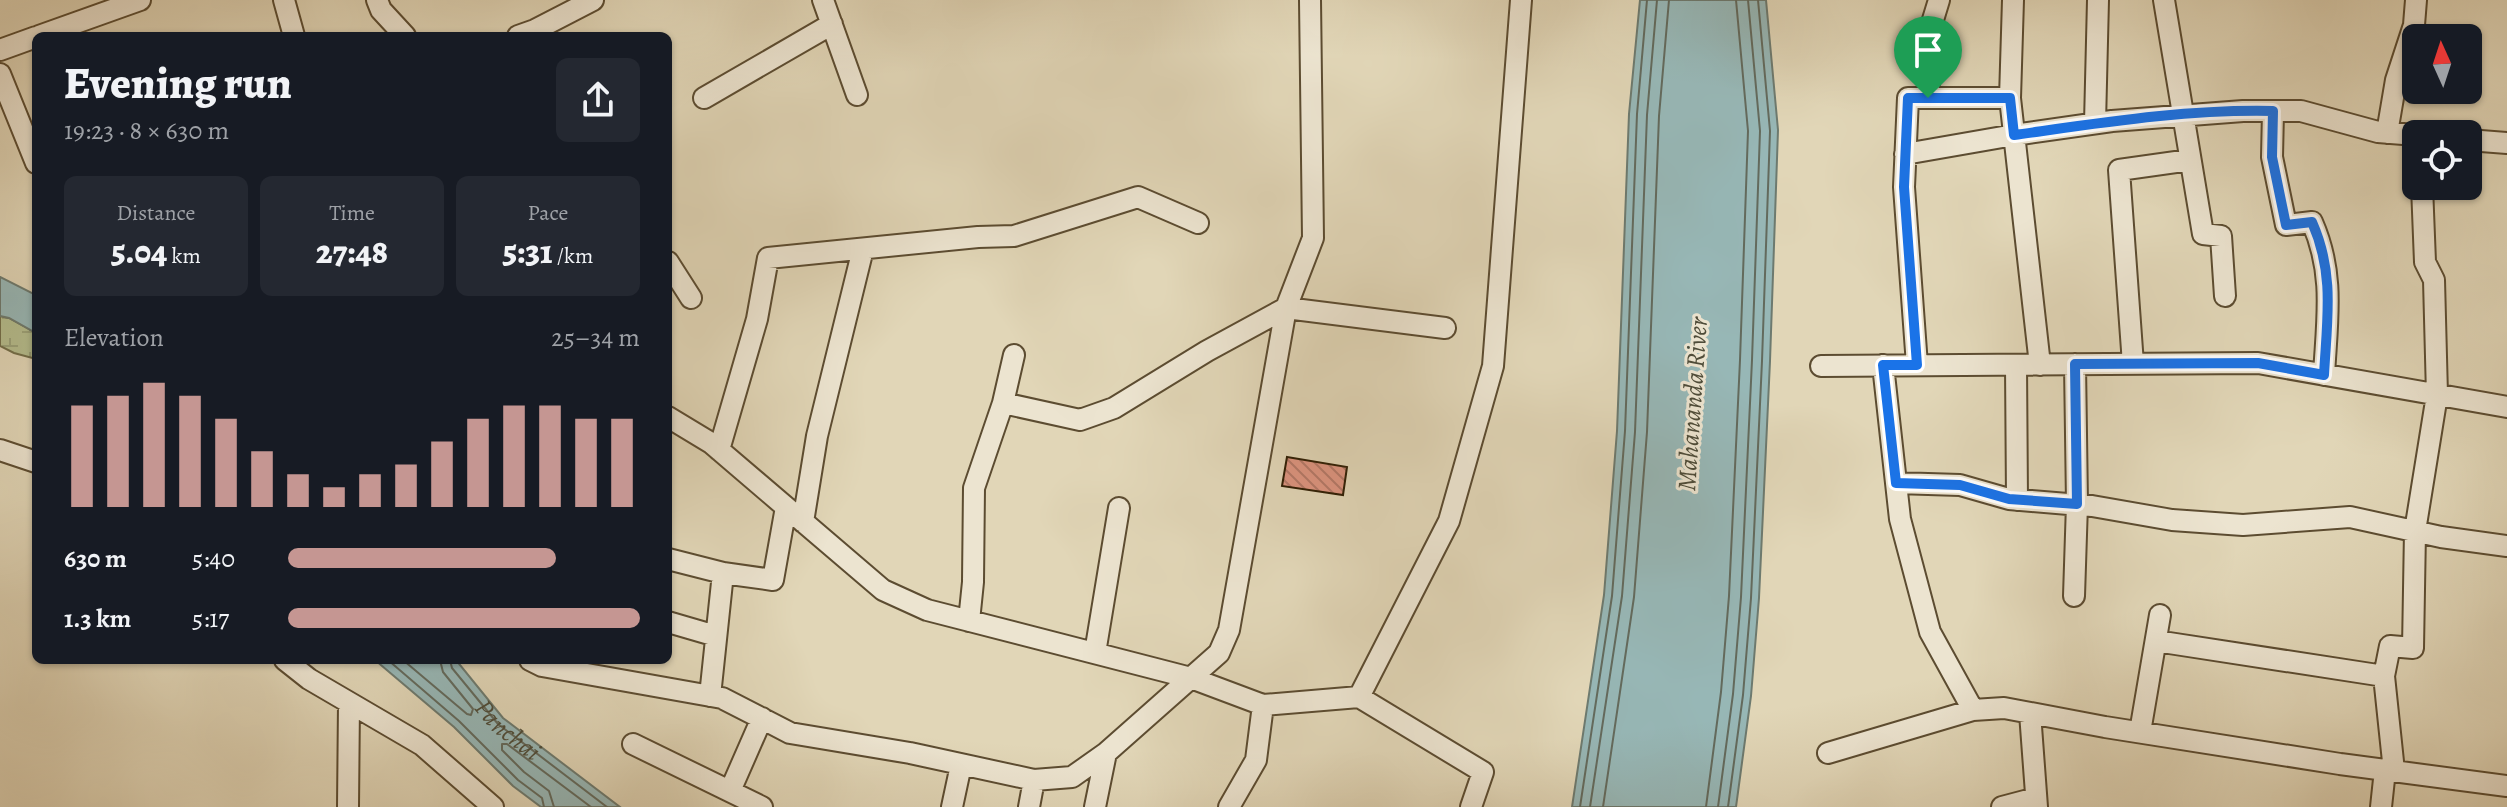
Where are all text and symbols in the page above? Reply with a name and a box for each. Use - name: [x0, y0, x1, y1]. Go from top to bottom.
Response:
- pin: [1894, 16, 1962, 98]
- north arrow: [2402, 24, 2482, 104]
- map controls: [2402, 24, 2482, 200]
- icon: arrive: [1906, 28, 1950, 72]
- text: Evening run: [64, 53, 292, 113]
- button: share: [556, 58, 640, 142]
- text: 19:23 · 8 × 630 m: [64, 113, 229, 148]
- button: locate: [2402, 120, 2482, 200]
- text: Distance: [117, 198, 195, 228]
- text: Time: [329, 198, 375, 228]
- text: Pace: [528, 198, 568, 228]
- text: 5.04: [111, 228, 167, 275]
- text: 27:48: [316, 228, 388, 275]
- text: 5:31: [503, 228, 553, 275]
- text: km: [167, 241, 201, 271]
- text: /km: [553, 241, 593, 271]
- water label: Mahananda River: [1669, 315, 1716, 492]
- text: Elevation: [64, 320, 164, 355]
- text: 25–34 m: [551, 320, 640, 355]
- text: 630 m: [64, 541, 127, 576]
- text: 5:40: [192, 541, 235, 576]
- text: 1.3 km: [64, 601, 131, 636]
- text: 5:17: [192, 601, 229, 636]
- water label: Panchai: [466, 692, 548, 769]

